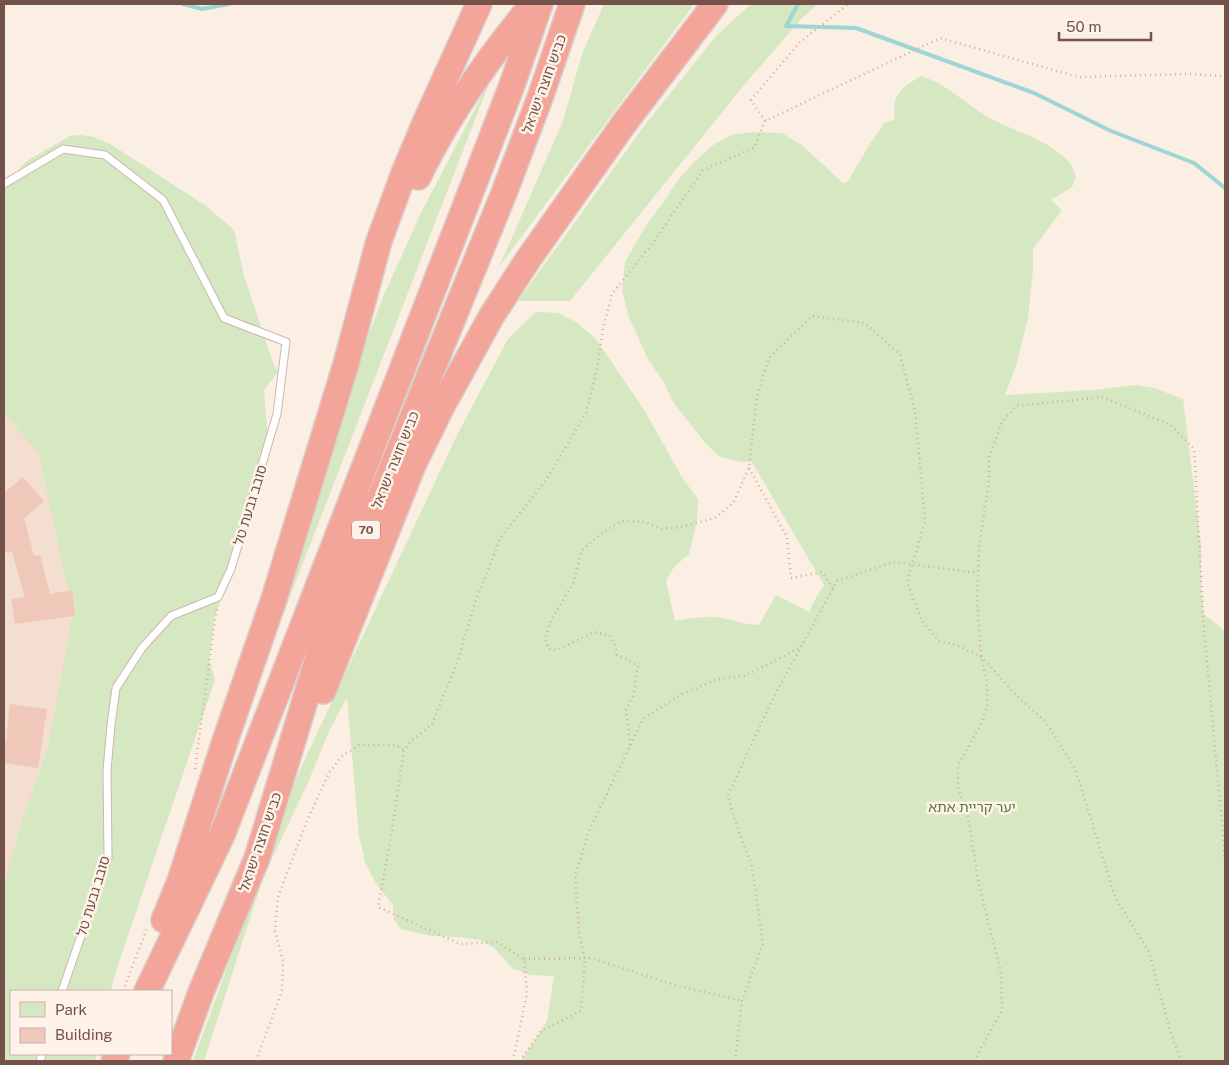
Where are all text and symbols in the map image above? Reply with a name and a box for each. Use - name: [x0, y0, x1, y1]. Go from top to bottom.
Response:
- scale bar: [1059, 10, 1152, 42]
- text: 50 m: [1066, 18, 1101, 35]
- street label: כביש חוצה ישראל: [519, 32, 569, 136]
- street label: כביש חוצה ישראל: [368, 409, 422, 511]
- street label: סובב גבעת טל: [230, 463, 270, 547]
- road number: 70: [352, 520, 380, 540]
- street label: כביש חוצה ישראל: [235, 790, 285, 894]
- park label: יער קריית אתא: [928, 799, 1016, 815]
- street label: סובב גבעת טל: [73, 854, 113, 938]
- legend: [10, 990, 172, 1055]
- text: Park: [55, 1001, 87, 1018]
- text: Building: [55, 1026, 113, 1043]

